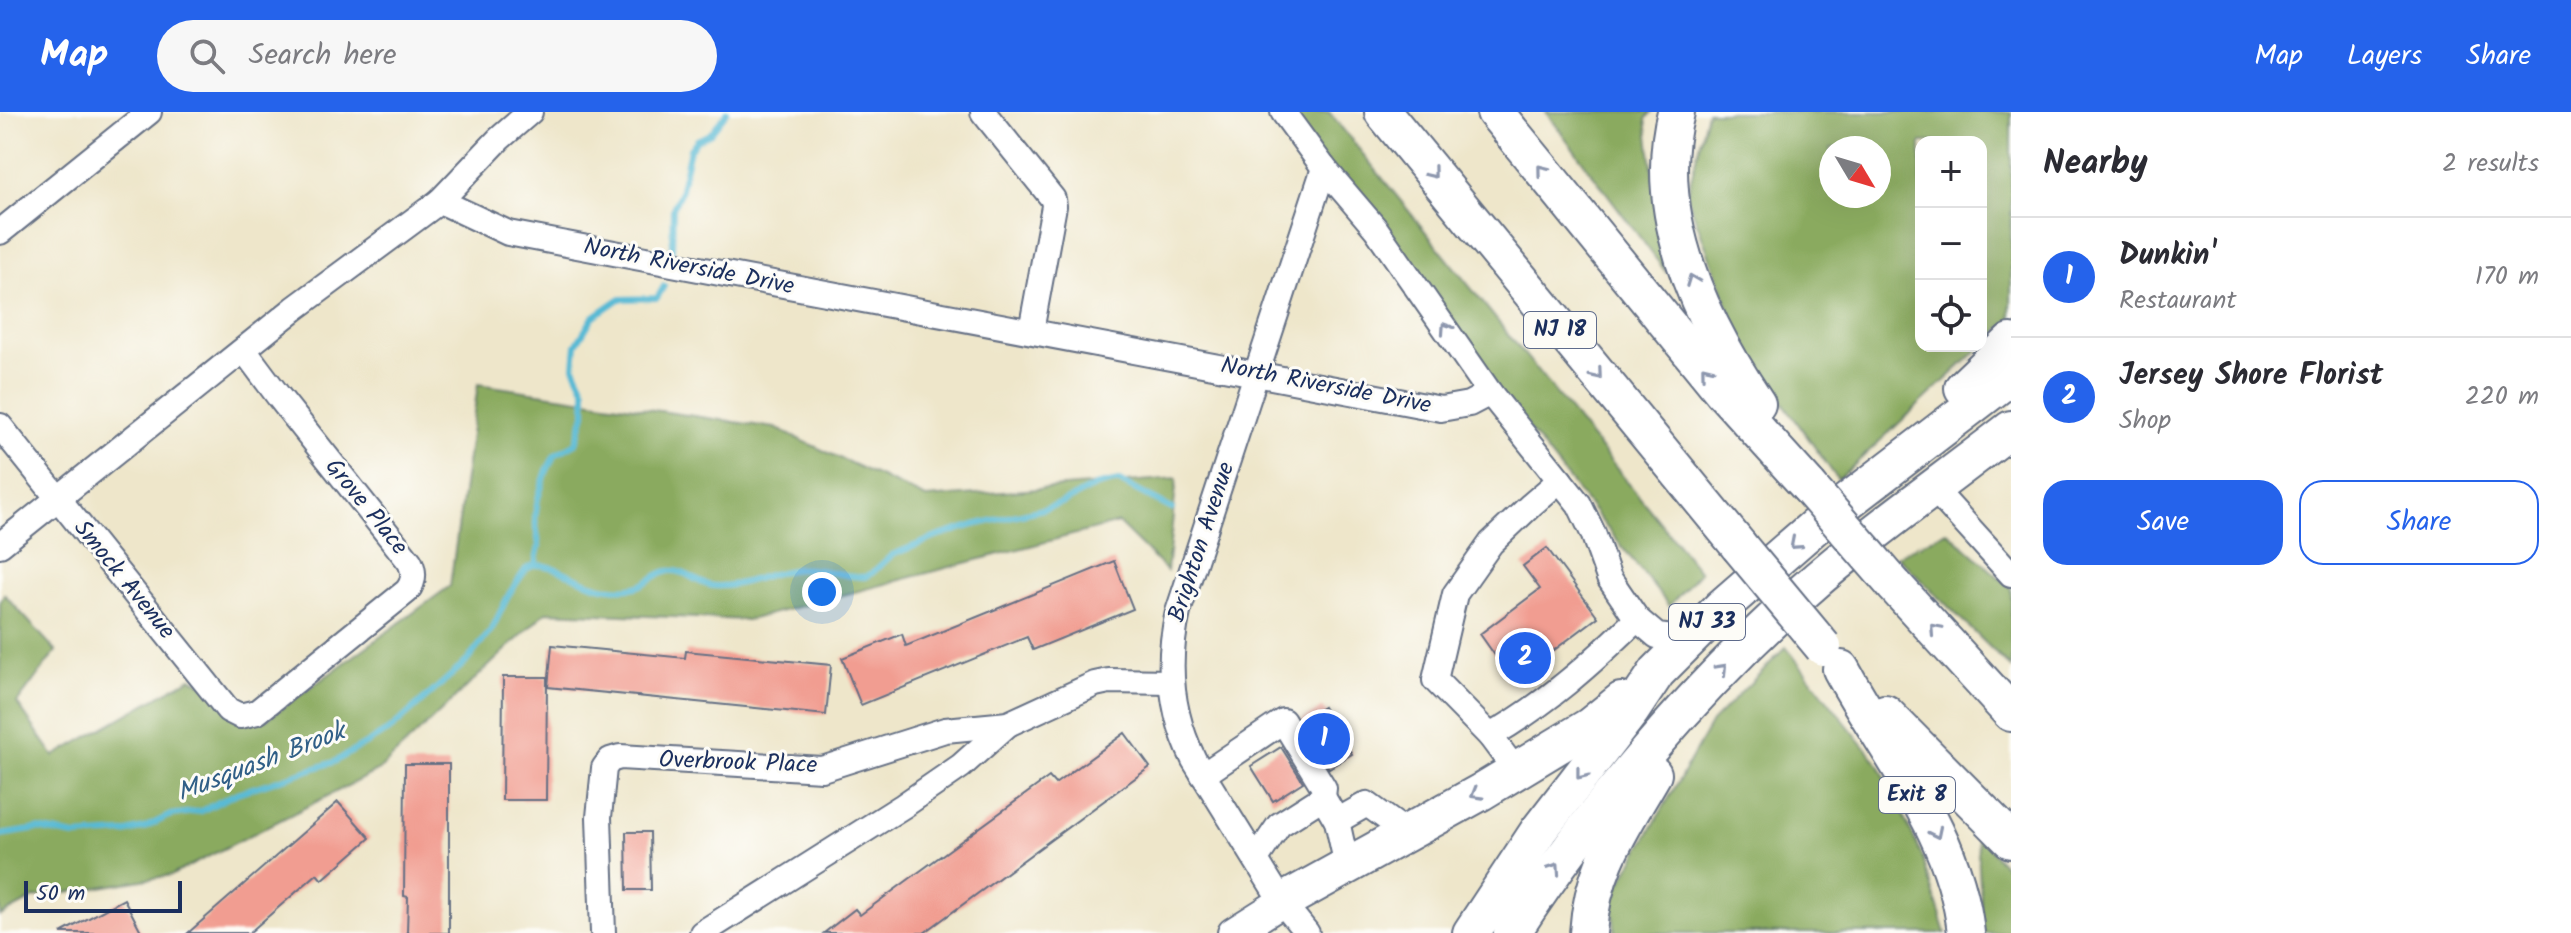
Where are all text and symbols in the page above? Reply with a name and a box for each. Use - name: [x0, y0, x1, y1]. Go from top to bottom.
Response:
- search box: [157, 20, 717, 92]
- text: Map: [40, 26, 109, 86]
- text: Search here: [249, 32, 396, 80]
- icon: search: [185, 34, 229, 78]
- text: Map: [2254, 34, 2303, 79]
- text: Layers: [2347, 34, 2422, 79]
- text: Share: [2466, 34, 2531, 79]
- north arrow: [1819, 136, 1891, 208]
- map controls: [1915, 136, 1987, 352]
- button: +: [1915, 136, 1987, 208]
- text: Nearby: [2043, 137, 2148, 191]
- text: 2 results: [2442, 143, 2539, 185]
- one-way arrow: [1423, 163, 1437, 178]
- one-way arrow: [1537, 165, 1552, 179]
- button: −: [1915, 208, 1987, 280]
- street label: North Riverside Drive: [580, 227, 798, 307]
- text: Dunkin': [2119, 232, 2216, 280]
- text: 1: [2065, 256, 2073, 298]
- text: 170 m: [2475, 256, 2539, 298]
- one-way arrow: [1685, 274, 1702, 288]
- button: locate: [1915, 280, 1987, 352]
- text: Restaurant: [2119, 280, 2236, 322]
- road number: NJ 18: [1524, 312, 1596, 348]
- one-way arrow: [1441, 322, 1456, 337]
- street label: North Riverside Drive: [1217, 346, 1435, 426]
- text: Jersey Shore Florist: [2119, 352, 2383, 400]
- one-way arrow: [1587, 365, 1602, 379]
- one-way arrow: [1701, 366, 1716, 381]
- text: 2: [2061, 376, 2077, 418]
- text: 220 m: [2465, 376, 2539, 418]
- text: Shop: [2119, 400, 2171, 442]
- street label: Grove Place: [314, 450, 418, 564]
- street label: Brighton Avenue: [1158, 457, 1246, 627]
- button: Save: [2043, 480, 2283, 565]
- button: Share: [2299, 480, 2539, 565]
- street label: Smock Avenue: [63, 511, 185, 649]
- one-way arrow: [1789, 534, 1804, 548]
- your location: [802, 572, 842, 612]
- road number: NJ 33: [1669, 604, 1745, 640]
- one-way arrow: [1930, 624, 1945, 639]
- pin: 2: [1499, 628, 1551, 688]
- one-way arrow: [1713, 664, 1728, 678]
- pin: 1: [1298, 709, 1350, 769]
- water label: Musquash Brook: [171, 710, 355, 814]
- street label: Overbrook Place: [658, 741, 818, 785]
- one-way arrow: [1576, 765, 1590, 780]
- road number: Exit 8: [1879, 777, 1955, 813]
- one-way arrow: [1471, 784, 1485, 800]
- one-way arrow: [1926, 825, 1942, 840]
- one-way arrow: [1546, 862, 1561, 877]
- scale bar: [24, 877, 182, 913]
- text: 50 m: [36, 877, 85, 912]

